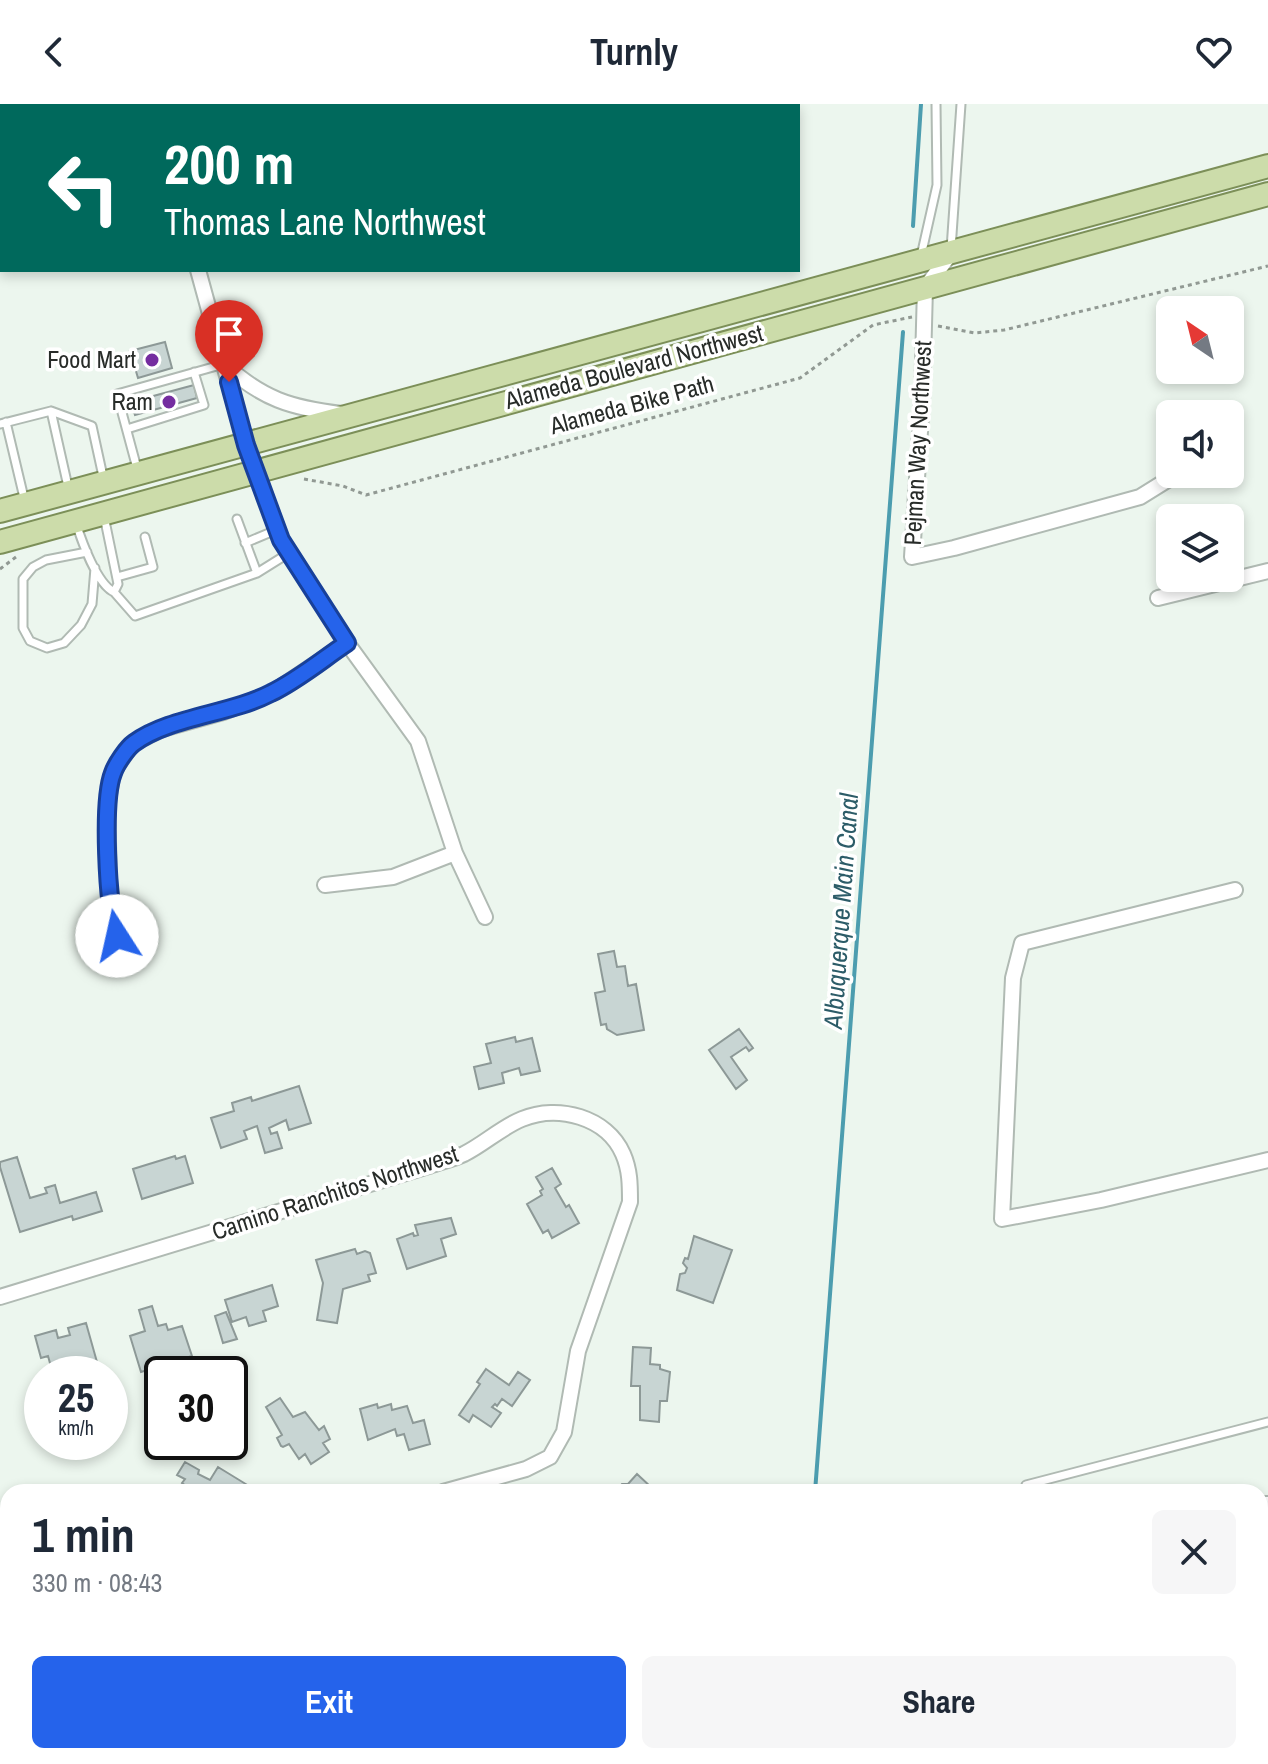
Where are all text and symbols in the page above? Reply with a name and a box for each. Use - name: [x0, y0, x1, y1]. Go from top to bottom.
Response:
- text: Turnly: [590, 28, 678, 76]
- icon: back: [32, 30, 76, 74]
- icon: heart: [1192, 30, 1236, 74]
- text: 200 m: [164, 126, 294, 201]
- icon: left: [32, 136, 136, 240]
- text: Thomas Lane Northwest: [164, 198, 486, 246]
- north arrow: [1156, 296, 1244, 384]
- map controls: [1156, 296, 1244, 592]
- pin: [195, 300, 263, 382]
- icon: arrive: [207, 312, 251, 356]
- street label: Alameda Boulevard Northwest: [500, 316, 767, 416]
- street label: Pejman Way Northwest: [896, 339, 938, 546]
- place label: Food Mart: [47, 343, 137, 375]
- marker: Food Mart: [143, 351, 161, 369]
- street label: Alameda Bike Path: [545, 367, 717, 442]
- place label: Ram: [111, 385, 153, 417]
- marker: Ram: [160, 393, 178, 411]
- button: sound: [1156, 400, 1244, 488]
- button: layers: [1156, 504, 1244, 592]
- water label: Albuquerque Main Canal: [815, 791, 866, 1031]
- position arrow: [75, 894, 159, 978]
- street label: Camino Ranchitos Northwest: [208, 1137, 462, 1247]
- speed limit sign: 30: [144, 1356, 248, 1460]
- text: 25: [58, 1371, 94, 1424]
- text: km/h: [58, 1414, 94, 1441]
- text: 1 min: [32, 1502, 135, 1567]
- button: close: [1152, 1510, 1236, 1594]
- text: 330 m · 08:43: [32, 1565, 162, 1600]
- button: Exit: [32, 1656, 626, 1748]
- button: Share: [642, 1656, 1236, 1748]

